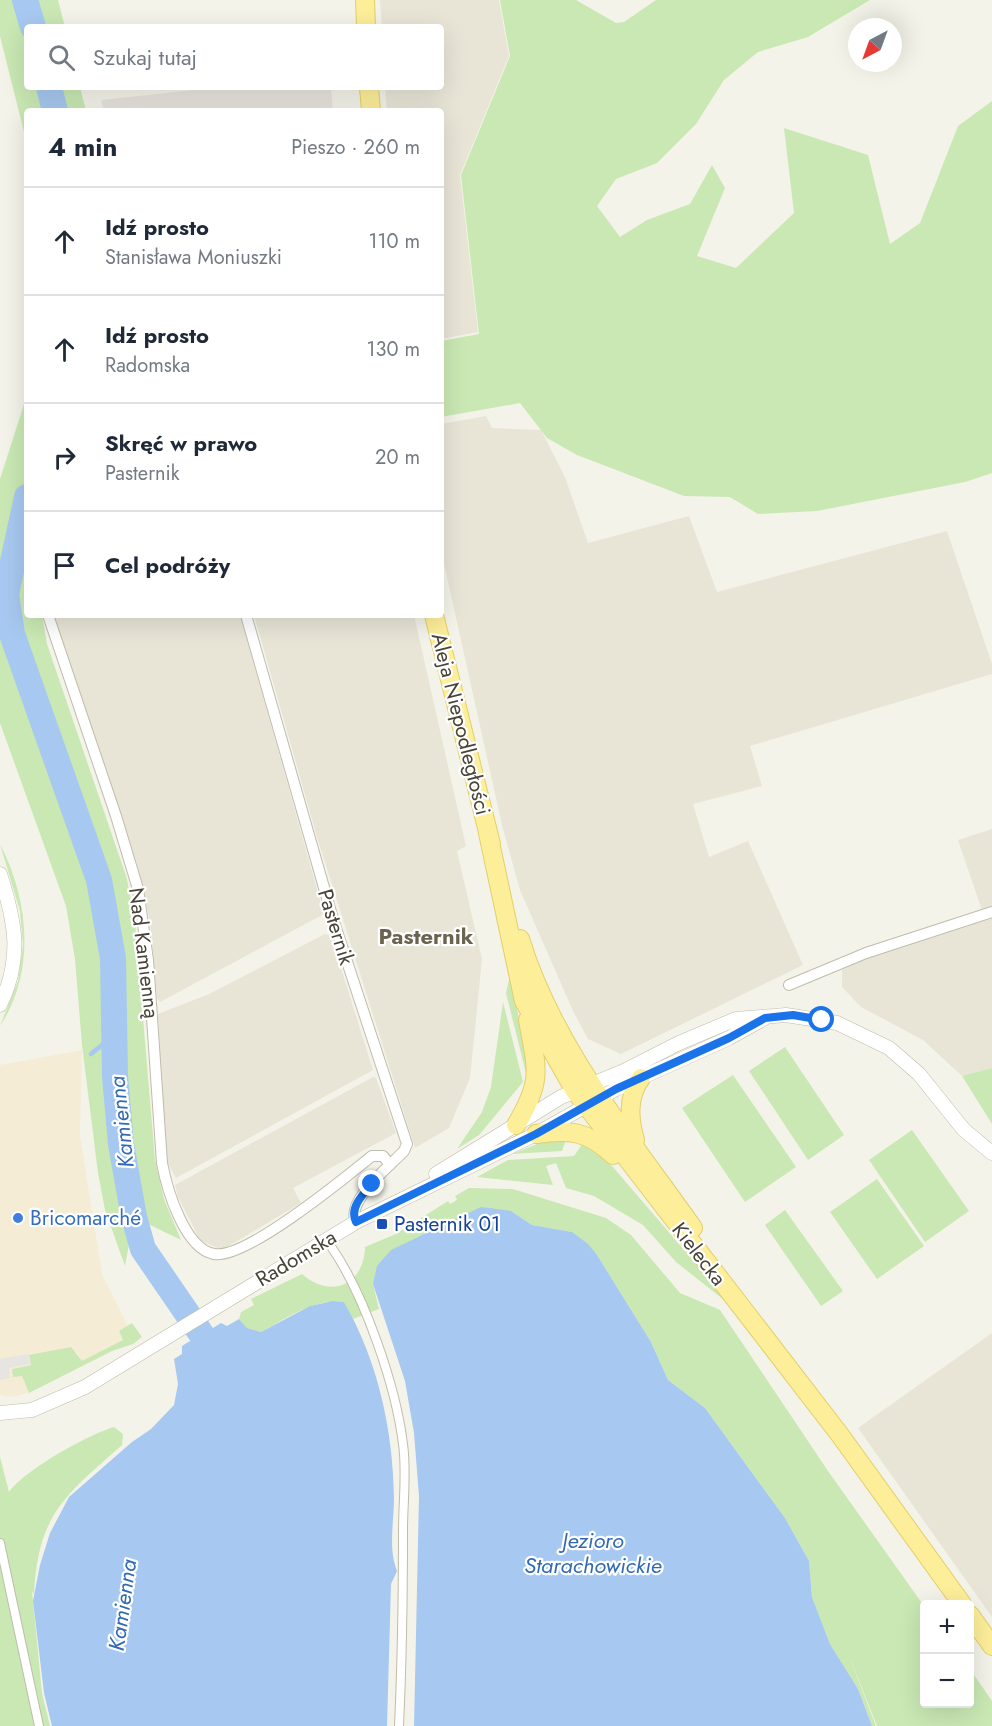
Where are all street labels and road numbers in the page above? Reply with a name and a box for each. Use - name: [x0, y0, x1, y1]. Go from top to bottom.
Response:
- street label: Aleja Niepodległości: [424, 630, 498, 818]
- street label: Pasternik: [310, 885, 362, 970]
- street label: Nad Kamienną: [121, 886, 167, 1020]
- street label: Kielecka: [665, 1216, 733, 1292]
- street label: Radomska: [250, 1222, 342, 1294]

